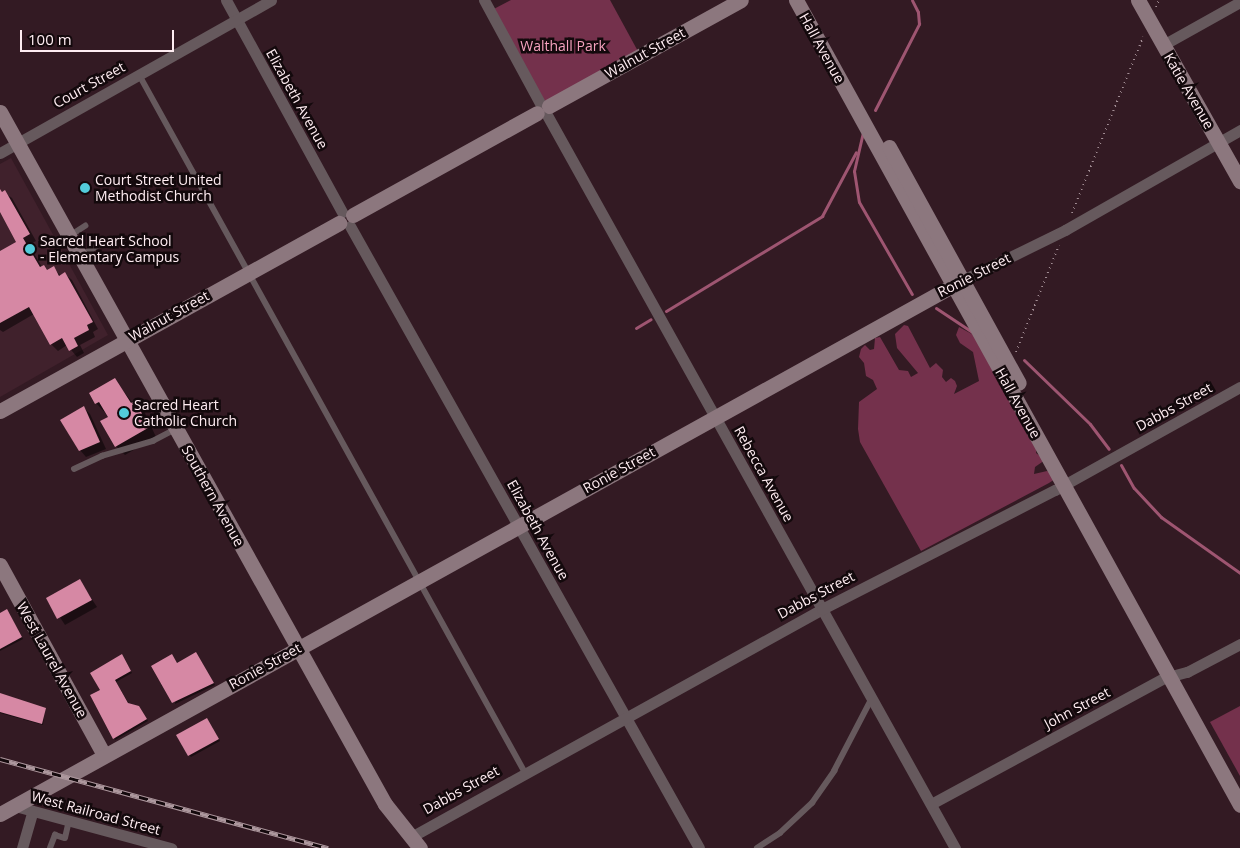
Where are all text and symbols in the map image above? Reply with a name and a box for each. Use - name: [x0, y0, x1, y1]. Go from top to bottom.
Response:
- street label: Hall Avenue: [796, 10, 848, 86]
- scale bar: [22, 20, 176, 52]
- street label: Walnut Street: [602, 24, 688, 82]
- text: 100 m: [28, 29, 72, 49]
- park label: Walthall Park: [520, 38, 606, 54]
- street label: Elizabeth Avenue: [263, 46, 331, 152]
- street label: Katie Avenue: [1160, 50, 1218, 132]
- street label: Court Street: [50, 58, 128, 112]
- place label: Court Street United Methodist Church: [95, 172, 222, 204]
- marker: Court Street United Methodist Church: [79, 182, 91, 194]
- place label: Sacred Heart School - Elementary Campus: [40, 233, 179, 266]
- marker: Sacred Heart School - Elementary Campus: [24, 243, 36, 255]
- street label: Ronie Street: [935, 249, 1013, 301]
- street label: Walnut Street: [126, 287, 212, 345]
- street label: Hall Avenue: [992, 365, 1044, 441]
- street label: Dabbs Street: [1133, 379, 1215, 435]
- place label: Sacred Heart Catholic Church: [134, 397, 237, 430]
- marker: Sacred Heart Catholic Church: [118, 407, 130, 419]
- street label: Rebecca Avenue: [731, 423, 797, 525]
- street label: Southern Avenue: [178, 443, 248, 549]
- street label: Ronie Street: [580, 443, 658, 497]
- street label: Elizabeth Avenue: [504, 477, 572, 583]
- street label: Dabbs Street: [775, 568, 857, 622]
- street label: West Laurel Avenue: [13, 599, 91, 721]
- street label: Ronie Street: [226, 639, 304, 693]
- street label: John Street: [1041, 684, 1113, 732]
- street label: Dabbs Street: [420, 762, 502, 818]
- street label: West Railroad Street: [30, 788, 162, 838]

